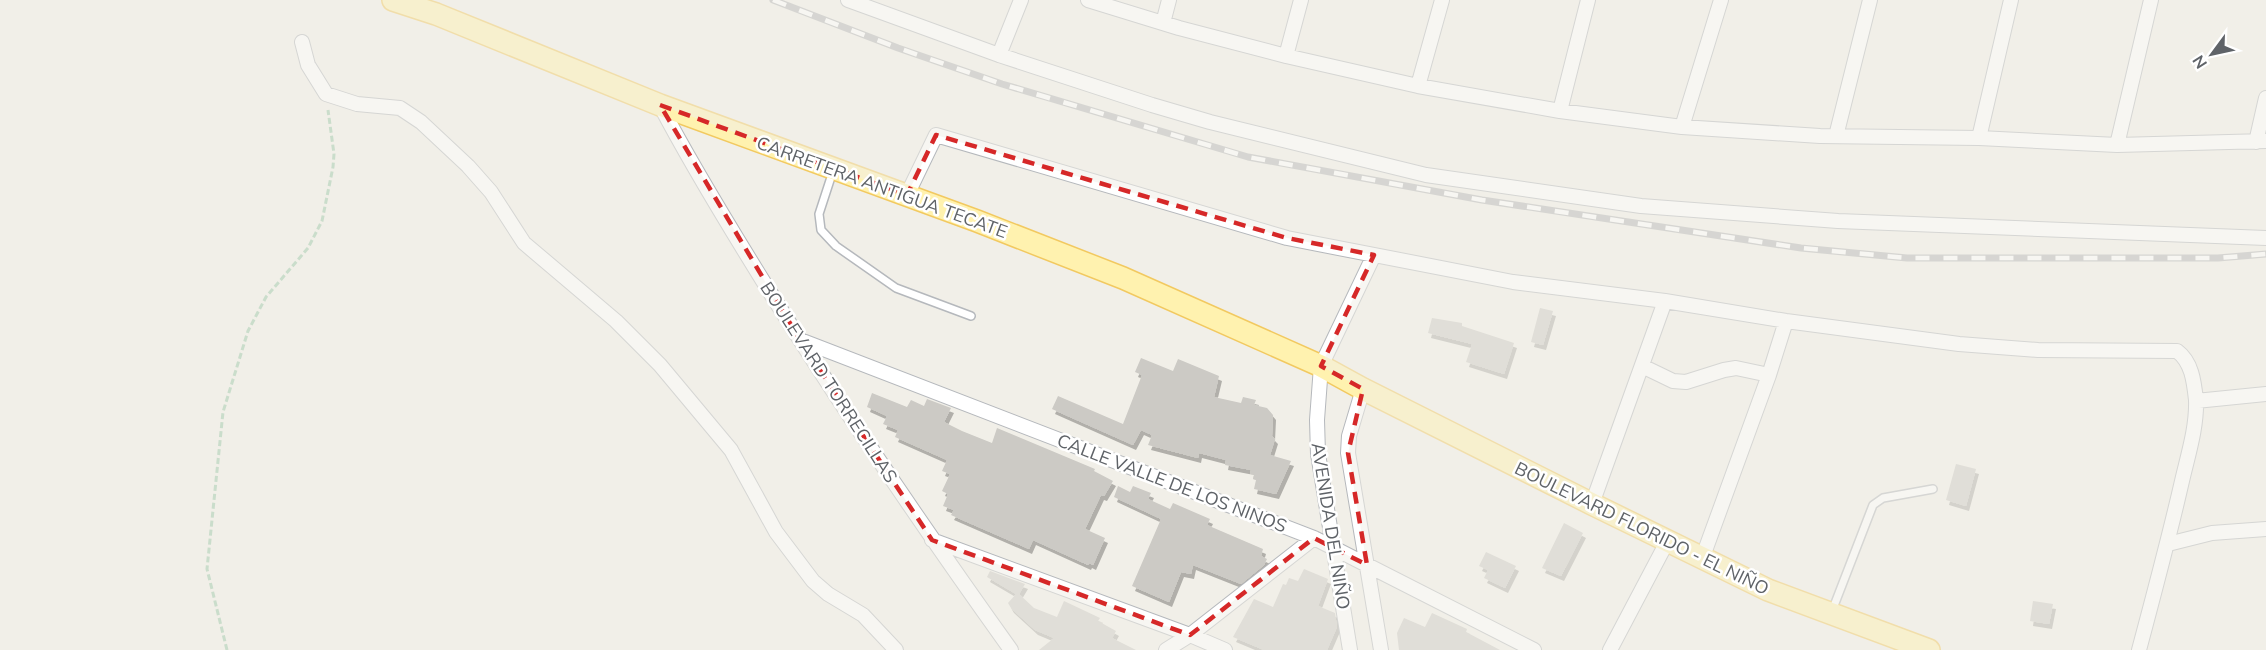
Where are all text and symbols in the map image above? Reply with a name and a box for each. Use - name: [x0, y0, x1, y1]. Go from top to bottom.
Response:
- north arrow: [2182, 24, 2242, 84]
- text: N: [2188, 52, 2211, 73]
- street label: CARRETERA ANTIGUA TECATE: [753, 131, 1011, 243]
- street label: BOULEVARD TORRECILLAS: [755, 277, 903, 487]
- street label: CALLE VALLE DE LOS NINOS: [1054, 429, 1290, 537]
- street label: AVENIDA DEL NIÑO: [1306, 441, 1356, 611]
- street label: BOULEVARD FLORIDO - EL NIÑO: [1511, 456, 1773, 600]

